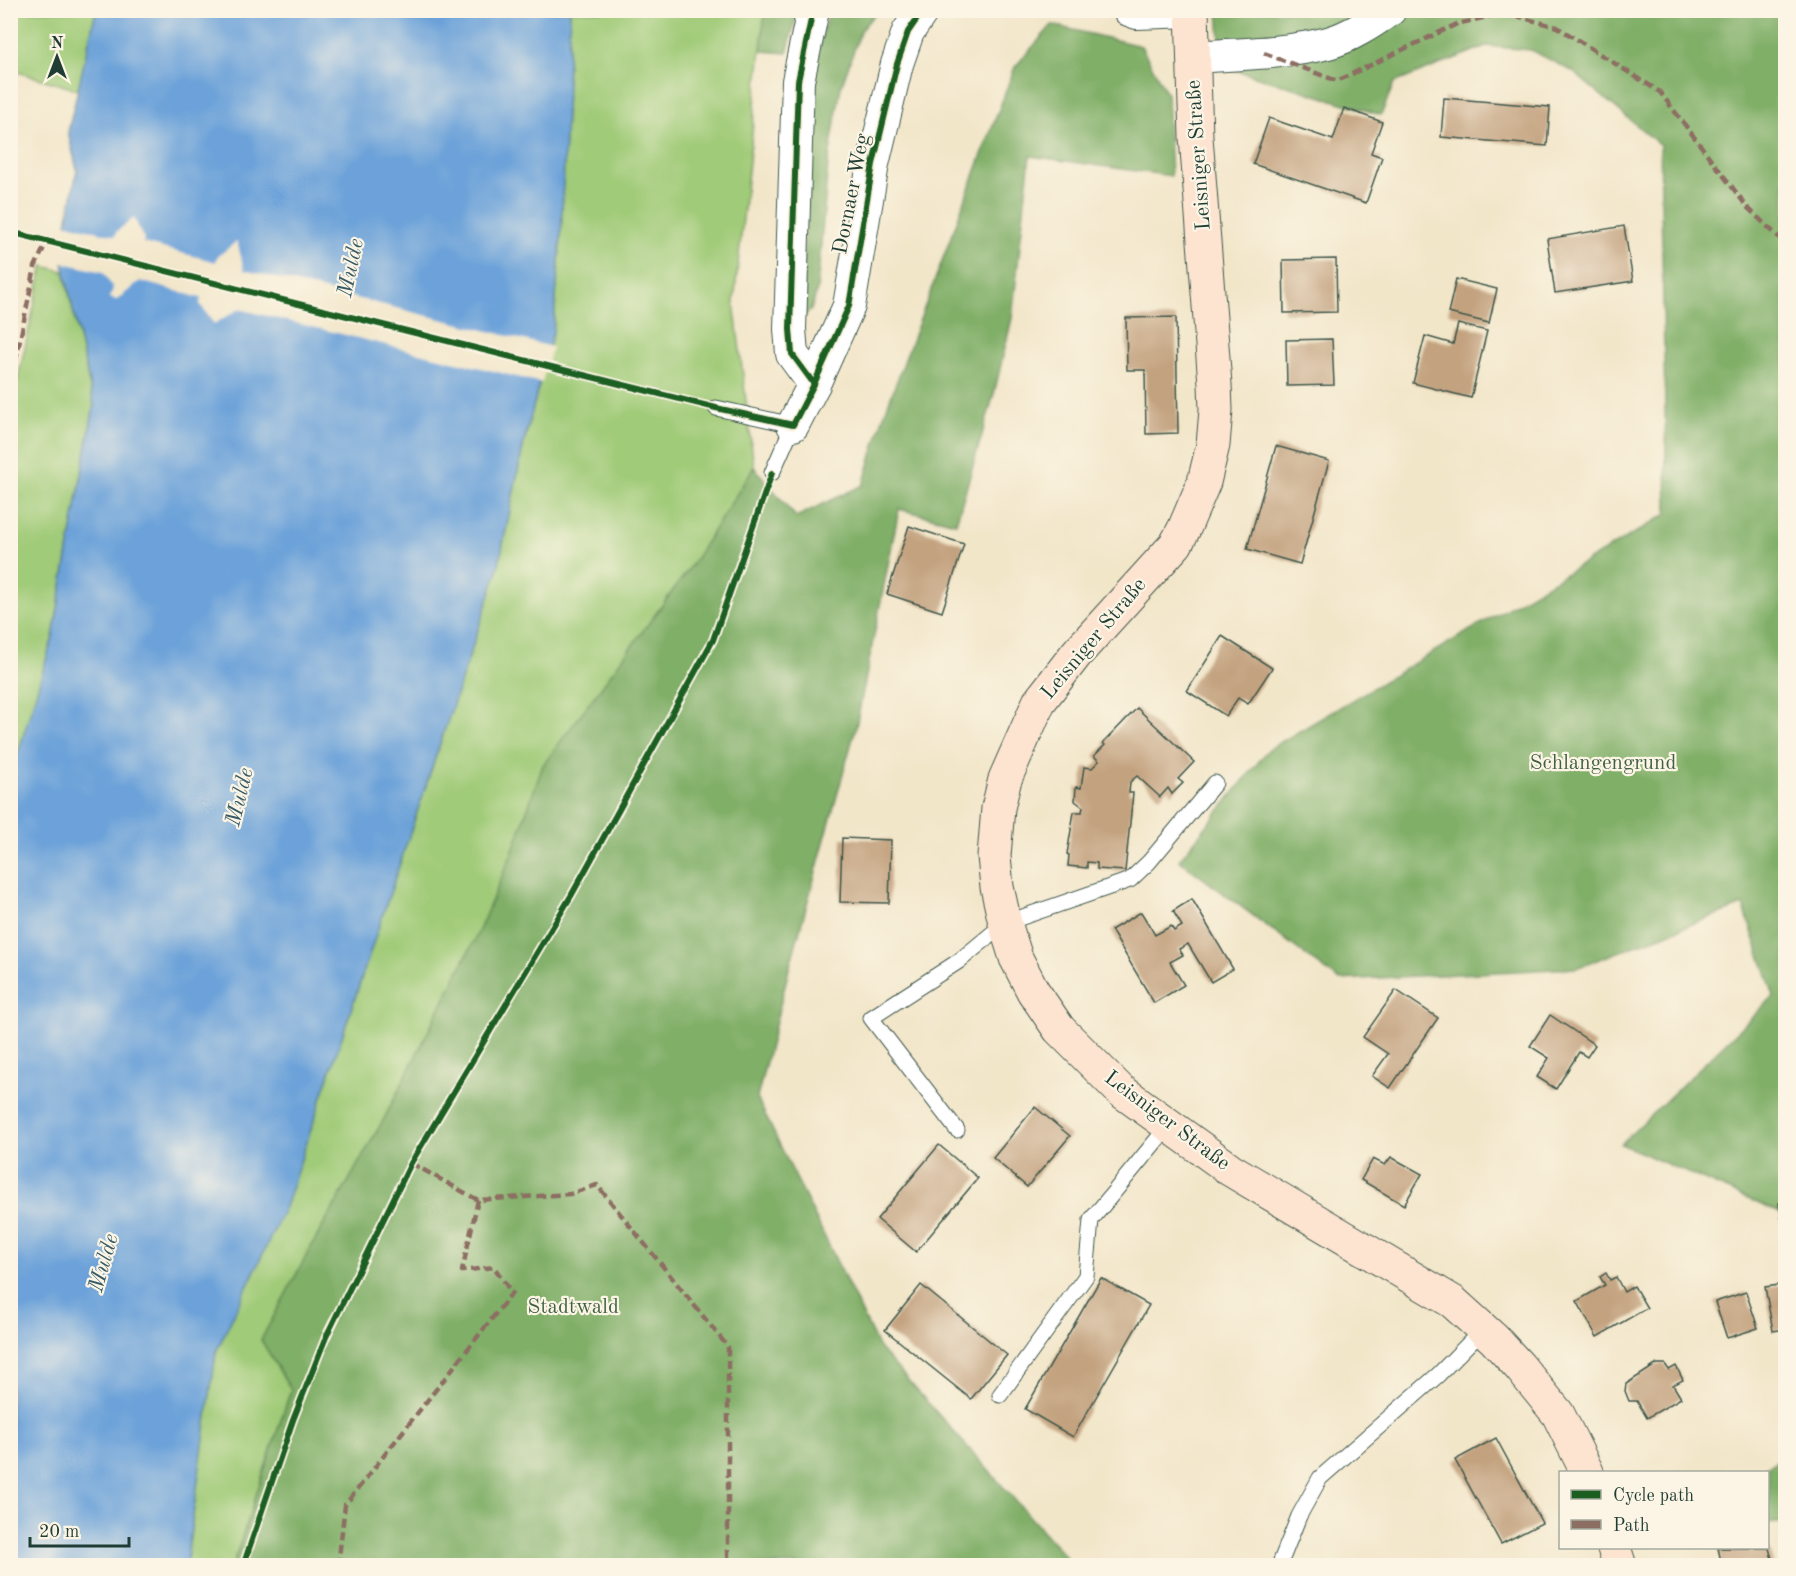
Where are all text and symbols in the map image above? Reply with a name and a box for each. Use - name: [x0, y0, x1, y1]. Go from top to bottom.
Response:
- north arrow: [27, 27, 87, 87]
- text: N: [51, 36, 64, 52]
- street label: Leisniger Straße: [1183, 79, 1215, 231]
- street label: Dornaer Weg: [830, 131, 874, 256]
- water label: Mulde: [334, 237, 368, 300]
- street label: Leisniger Straße: [1037, 574, 1151, 704]
- park label: Schlangengrund: [1530, 753, 1676, 774]
- water label: Mulde: [222, 766, 258, 829]
- street label: Leisniger Straße: [1100, 1067, 1234, 1175]
- water label: Mulde: [85, 1231, 123, 1296]
- park label: Stadtwald: [527, 1297, 619, 1318]
- legend: [1559, 1471, 1769, 1549]
- text: Cycle path: [1613, 1487, 1694, 1505]
- scale bar: [30, 1510, 129, 1548]
- text: Path: [1613, 1517, 1650, 1535]
- text: 20 m: [39, 1523, 79, 1541]

